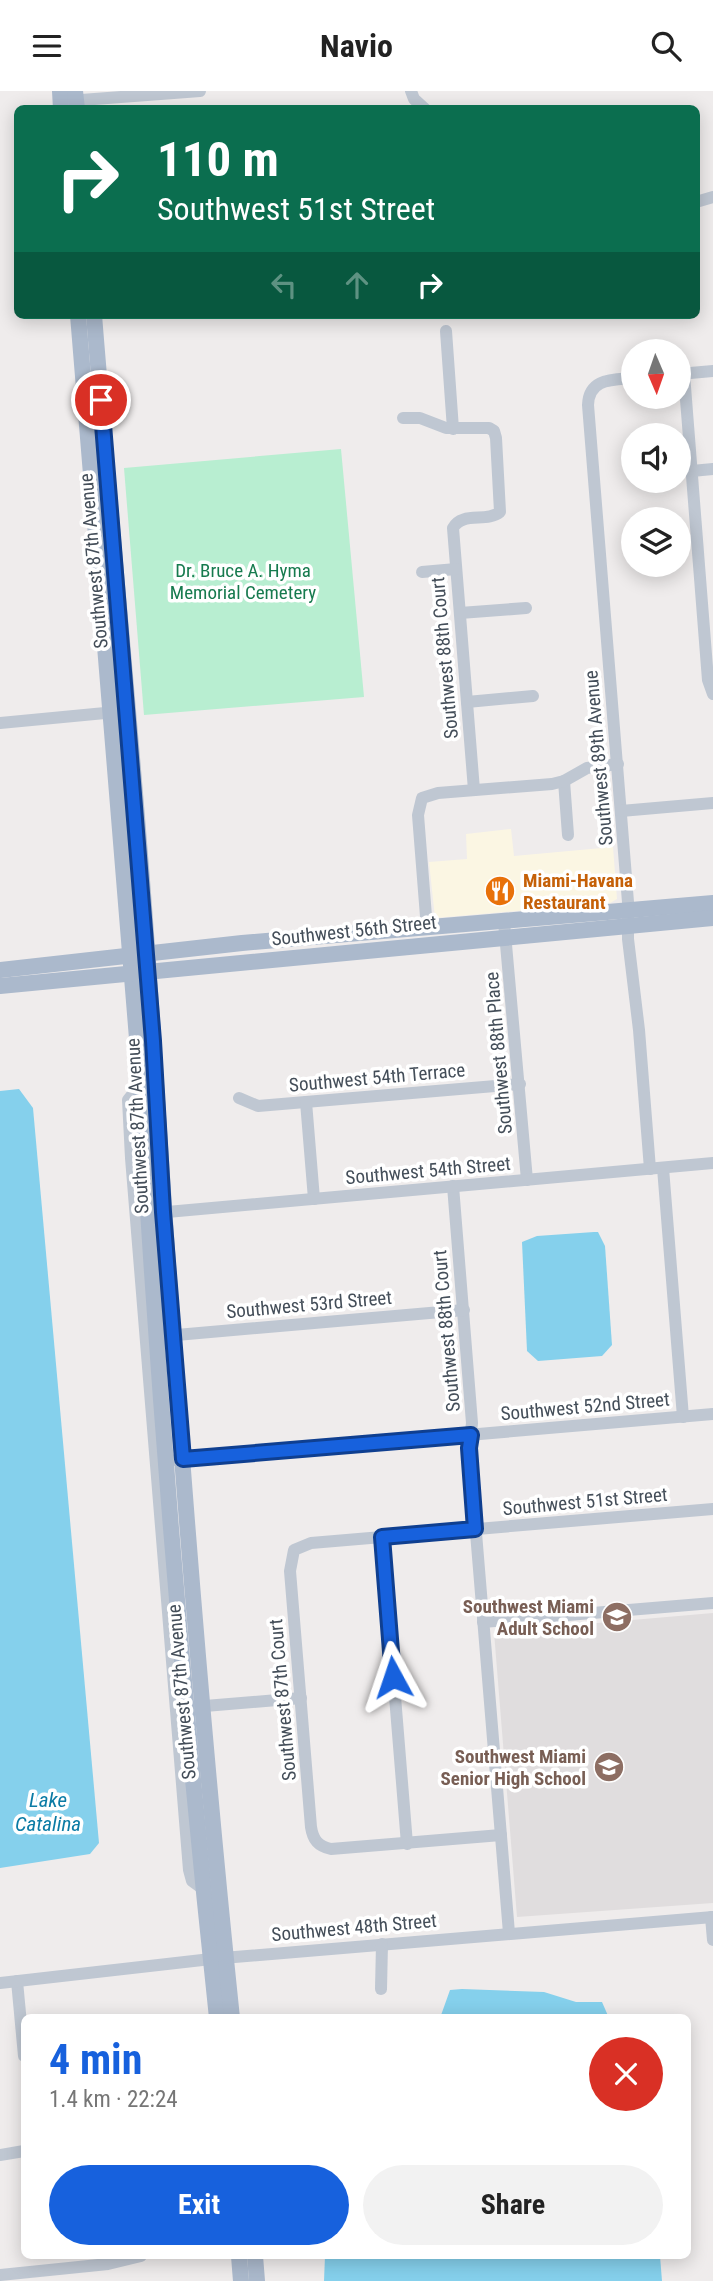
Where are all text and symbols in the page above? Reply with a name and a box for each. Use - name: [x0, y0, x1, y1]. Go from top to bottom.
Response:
- icon: menu: [28, 27, 66, 65]
- text: Navio: [320, 27, 393, 65]
- icon: search: [647, 27, 685, 65]
- text: 110 m: [157, 131, 279, 188]
- icon: right: [42, 133, 133, 224]
- text: Southwest 51st Street: [157, 190, 435, 228]
- icon: left: [265, 266, 303, 304]
- icon: ahead: [338, 266, 376, 304]
- icon: right: [411, 266, 449, 304]
- north arrow: [621, 339, 691, 409]
- map controls: [621, 339, 691, 577]
- pin: [71, 370, 131, 430]
- icon: arrive: [82, 381, 120, 419]
- button: sound: [621, 423, 691, 493]
- street label: Southwest 87th Avenue: [74, 472, 113, 650]
- button: layers: [621, 507, 691, 577]
- park label: Dr. Bruce A. Hyma Memorial Cemetery: [170, 559, 316, 604]
- street label: Southwest 88th Court: [426, 576, 463, 740]
- street label: Southwest 89th Avenue: [579, 669, 618, 847]
- place label: Miami-Havana Restaurant: [523, 869, 633, 914]
- restaurant icon: Miami-Havana Restaurant: [483, 874, 517, 908]
- street label: Southwest 56th Street: [270, 910, 438, 951]
- street label: Southwest 88th Place: [480, 971, 517, 1135]
- street label: Southwest 87th Avenue: [121, 1037, 154, 1214]
- street label: Southwest 54th Terrace: [288, 1058, 466, 1097]
- street label: Southwest 54th Street: [344, 1152, 512, 1189]
- street label: Southwest 88th Court: [428, 1249, 465, 1413]
- street label: Southwest 53rd Street: [225, 1286, 393, 1323]
- street label: Southwest 52nd Street: [500, 1388, 670, 1425]
- street label: Southwest 51st Street: [502, 1483, 668, 1520]
- place label: Southwest Miami Adult School: [463, 1595, 594, 1640]
- school or university icon: Southwest Miami Adult School: [600, 1600, 634, 1634]
- street label: Southwest 87th Avenue: [162, 1603, 201, 1781]
- street label: Southwest 87th Court: [264, 1618, 301, 1782]
- position arrow: [356, 1640, 430, 1714]
- place label: Southwest Miami Senior High School: [441, 1745, 586, 1790]
- school or university icon: Southwest Miami Senior High School: [592, 1750, 626, 1784]
- water label: Lake Catalina: [15, 1788, 81, 1836]
- street label: Southwest 48th Street: [270, 1909, 438, 1946]
- text: 4 min: [49, 2035, 142, 2084]
- button: close: [589, 2037, 663, 2111]
- text: 1.4 km · 22:24: [49, 2086, 178, 2113]
- button: Exit: [49, 2165, 349, 2245]
- button: Share: [363, 2165, 663, 2245]

